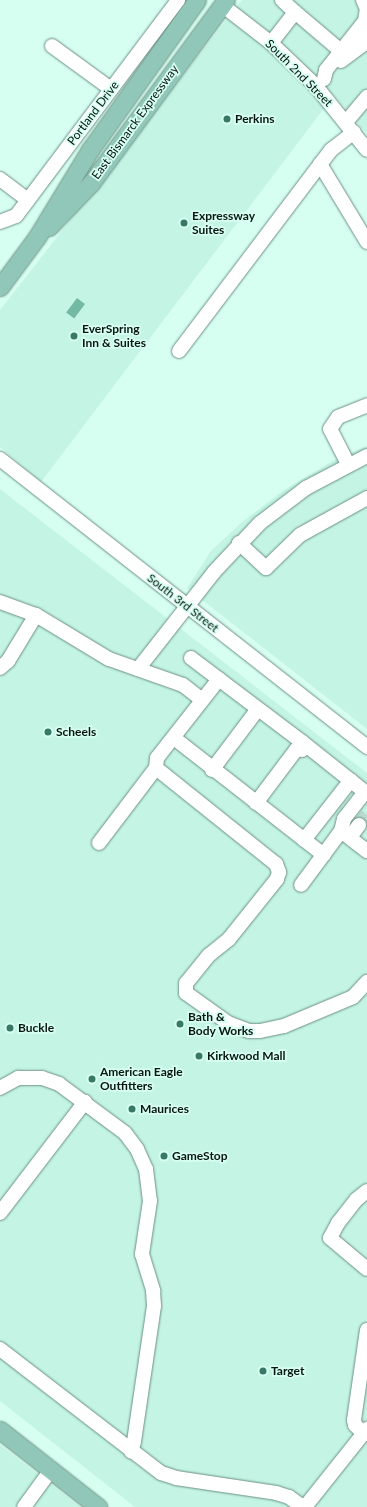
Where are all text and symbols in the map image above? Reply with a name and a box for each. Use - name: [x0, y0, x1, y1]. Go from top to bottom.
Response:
- street label: South 2nd Street: [262, 36, 336, 110]
- street label: East Bismarck Expressway: [89, 62, 181, 182]
- street label: Portland Drive: [64, 78, 122, 148]
- place label: Perkins: [235, 112, 275, 126]
- marker: Perkins: [222, 114, 232, 124]
- place label: Expressway Suites: [192, 209, 255, 237]
- marker: Expressway Suites: [179, 218, 189, 228]
- place label: EverSpring Inn & Suites: [82, 322, 146, 350]
- marker: EverSpring Inn & Suites: [69, 331, 79, 341]
- street label: South 3rd Street: [144, 571, 222, 635]
- place label: Scheels: [56, 725, 96, 739]
- marker: Scheels: [43, 727, 53, 737]
- place label: Bath & Body Works: [188, 1010, 254, 1038]
- marker: Bath & Body Works: [175, 1019, 185, 1029]
- place label: Buckle: [18, 1021, 54, 1035]
- marker: Buckle: [5, 1023, 15, 1033]
- place label: Kirkwood Mall: [207, 1049, 285, 1063]
- marker: Kirkwood Mall: [194, 1051, 204, 1061]
- place label: American Eagle Outfitters: [100, 1065, 183, 1093]
- marker: American Eagle Outfitters: [87, 1074, 97, 1084]
- place label: Maurices: [140, 1102, 189, 1116]
- marker: Maurices: [127, 1104, 137, 1114]
- place label: GameStop: [172, 1149, 228, 1163]
- marker: GameStop: [159, 1151, 169, 1161]
- place label: Target: [271, 1364, 304, 1378]
- marker: Target: [258, 1366, 268, 1376]

